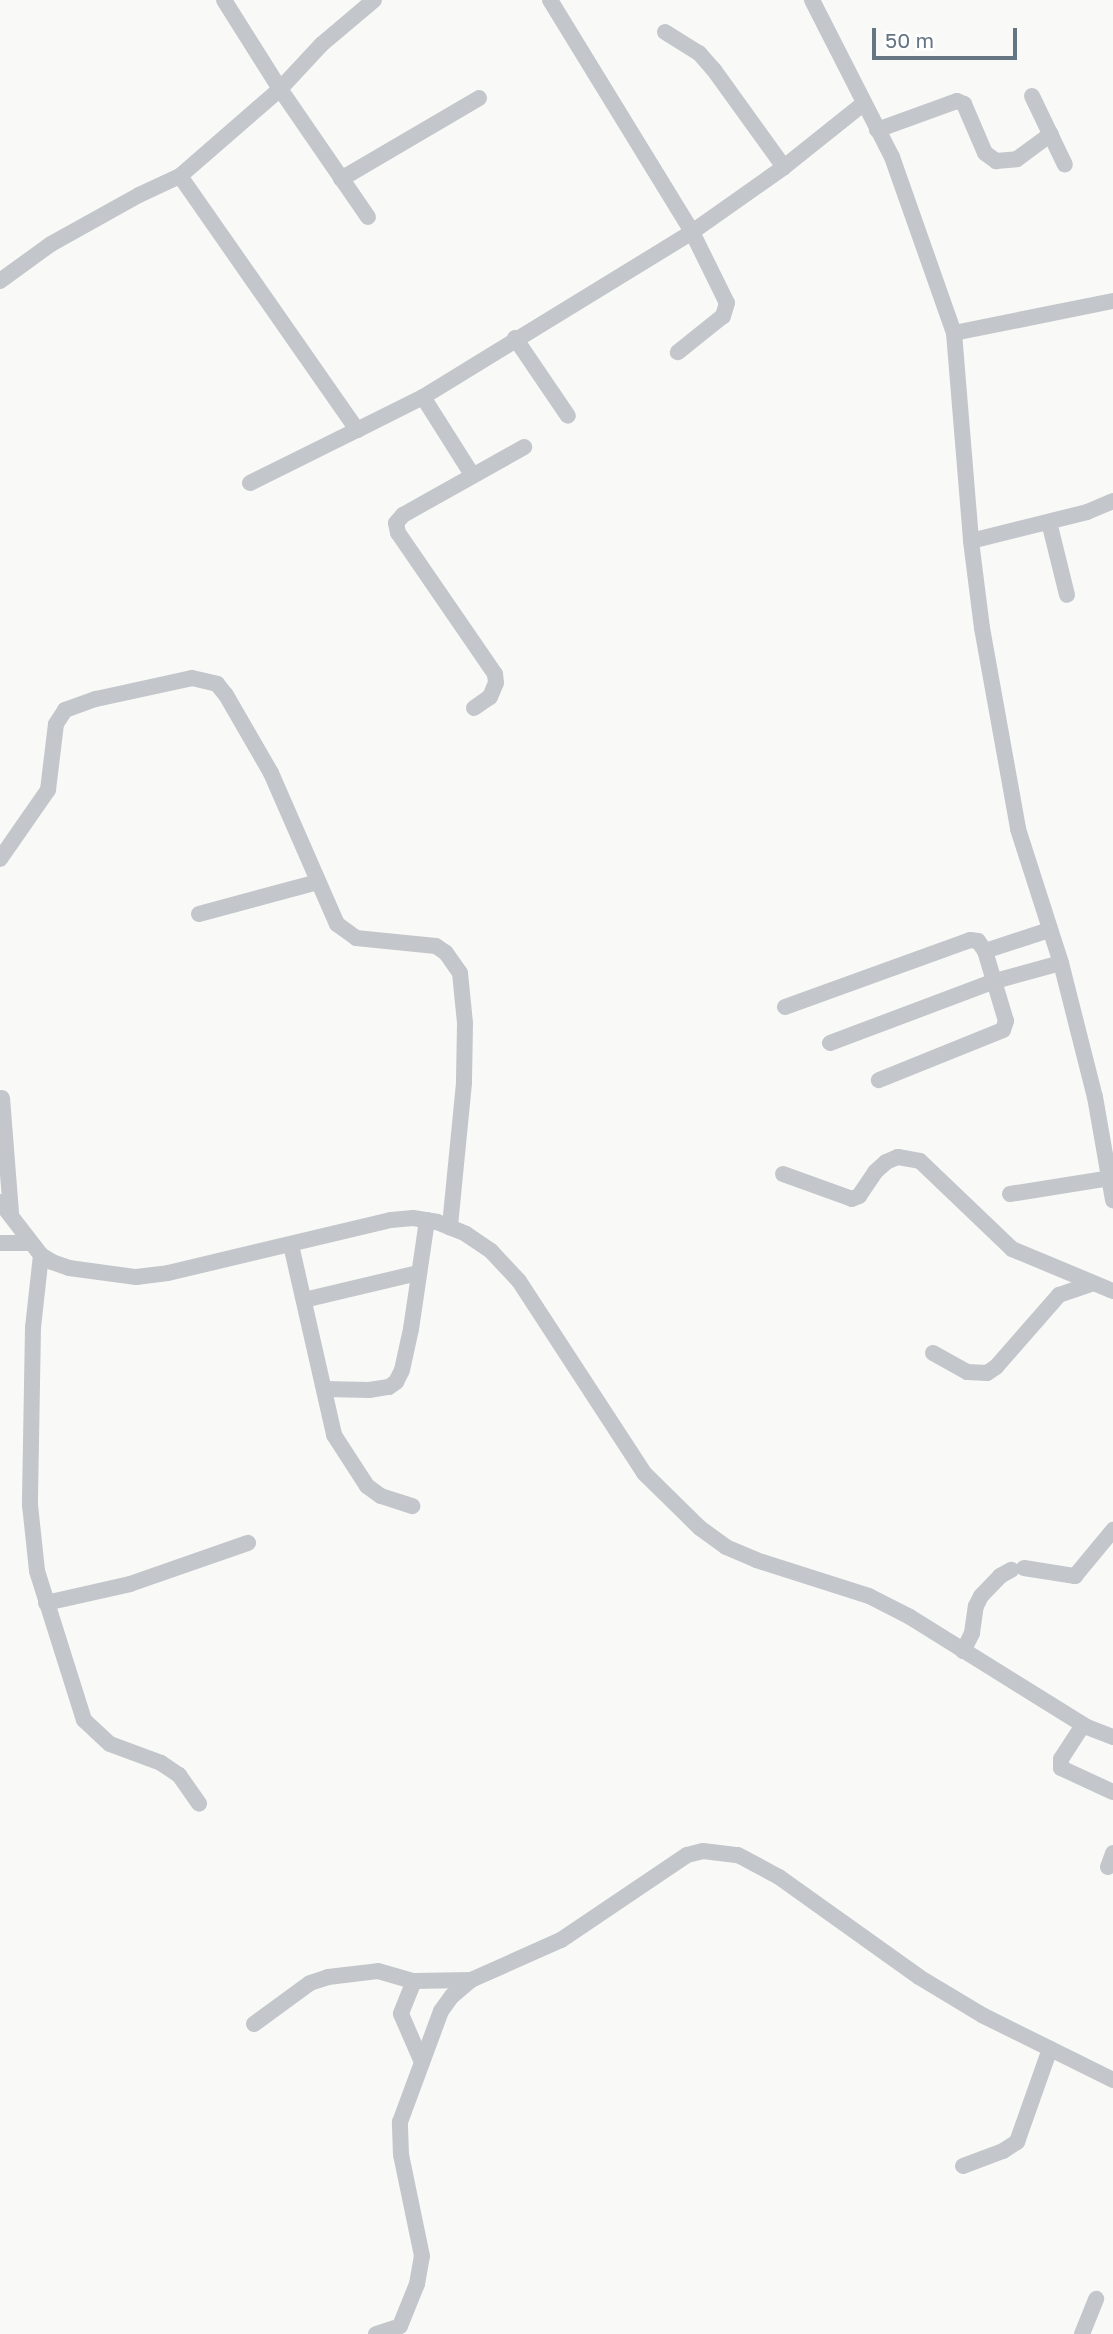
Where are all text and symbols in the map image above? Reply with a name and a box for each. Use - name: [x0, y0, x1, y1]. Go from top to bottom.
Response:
- scale bar: [875, 14, 1020, 58]
- text: 50 m: [885, 27, 934, 53]

